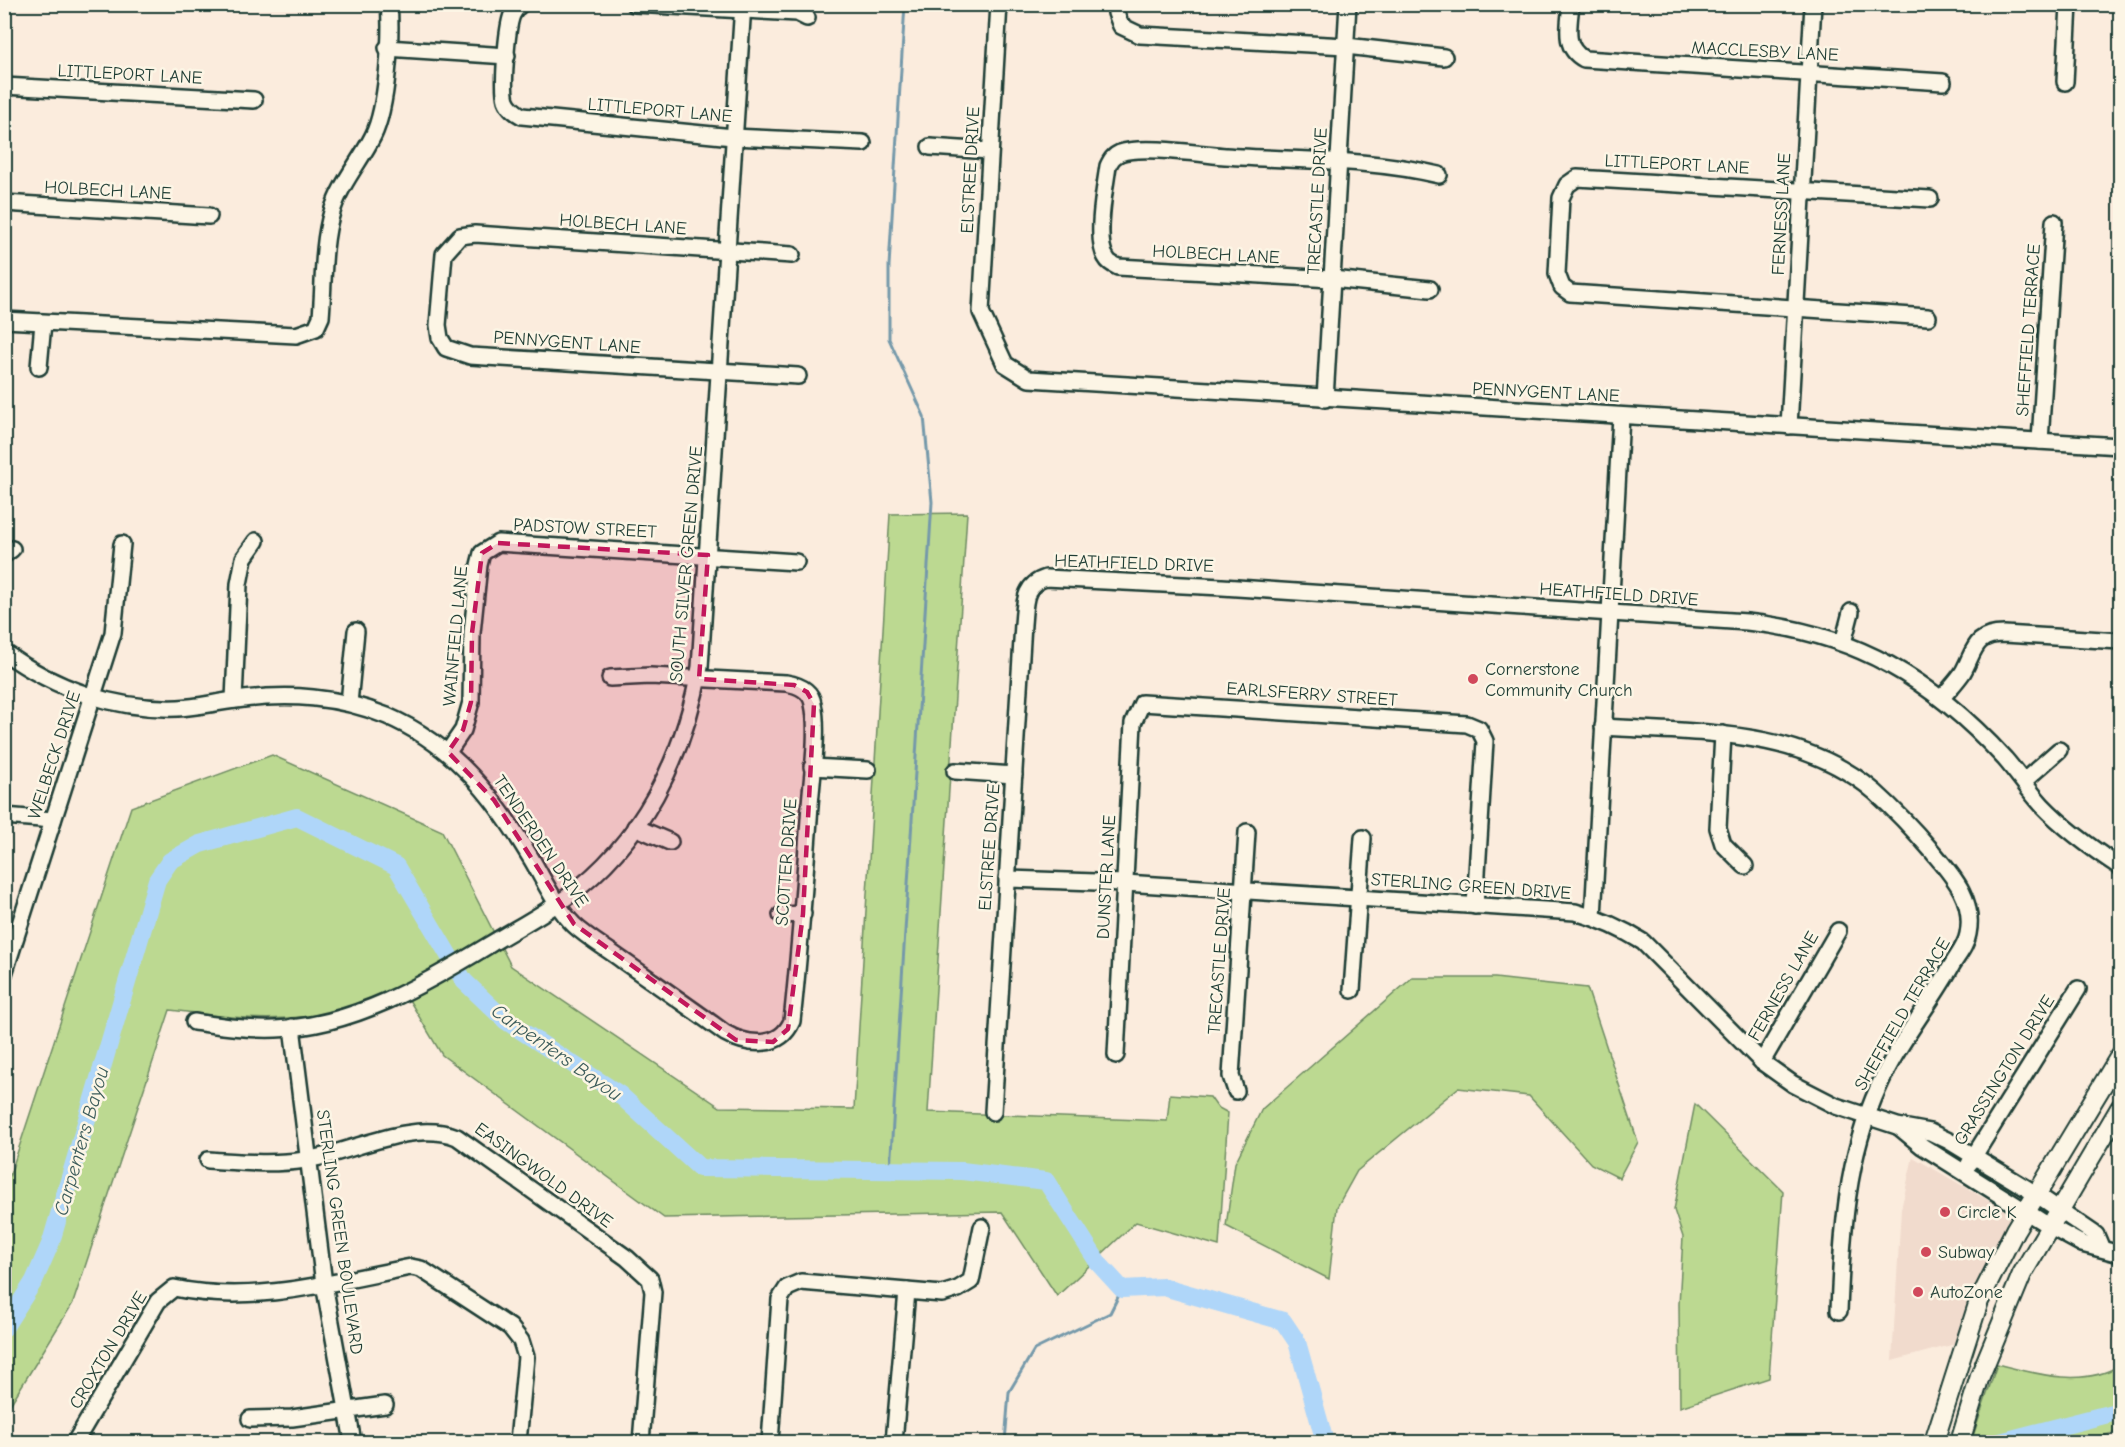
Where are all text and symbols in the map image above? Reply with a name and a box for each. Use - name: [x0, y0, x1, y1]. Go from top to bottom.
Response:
- street label: MACCLESBY LANE: [1691, 37, 1839, 66]
- street label: LITTLEPORT LANE: [57, 60, 203, 89]
- street label: LITTLEPORT LANE: [587, 94, 733, 127]
- street label: ELSTREE DRIVE: [957, 106, 984, 234]
- street label: TRECASTLE DRIVE: [1303, 127, 1332, 275]
- street label: LITTLEPORT LANE: [1604, 150, 1750, 179]
- street label: FERNESS LANE: [1768, 152, 1795, 276]
- street label: HOLBECH LANE: [44, 177, 172, 204]
- street label: HOLBECH LANE: [559, 210, 688, 239]
- street label: HOLBECH LANE: [1152, 241, 1280, 268]
- street label: SHEFFIELD TERRACE: [2012, 243, 2045, 417]
- street label: PENNYGENT LANE: [493, 327, 641, 358]
- street label: PENNYGENT LANE: [1472, 378, 1620, 407]
- street label: SOUTH SILVER GREEN DRIVE: [666, 445, 707, 683]
- street label: PADSTOW STREET: [513, 514, 658, 543]
- street label: HEATHFIELD DRIVE: [1054, 550, 1214, 577]
- street label: WAINFIELD LANE: [439, 565, 472, 707]
- street label: HEATHFIELD DRIVE: [1539, 578, 1699, 611]
- place label: Cornerstone Community Church: [1485, 659, 1633, 701]
- marker: Cornerstone Community Church: [1466, 672, 1480, 686]
- street label: EARLSFERRY STREET: [1226, 678, 1399, 711]
- street label: WELBECK DRIVE: [24, 688, 85, 822]
- street label: TENDERDEN DRIVE: [489, 771, 593, 911]
- street label: ELSTREE DRIVE: [975, 783, 1004, 911]
- street label: SCOTTER DRIVE: [772, 797, 801, 927]
- street label: DUNSTER LANE: [1093, 814, 1120, 940]
- street label: STERLING GREEN DRIVE: [1370, 869, 1572, 904]
- street label: TRECASTLE DRIVE: [1204, 887, 1235, 1035]
- street label: FERNESS LANE: [1744, 928, 1823, 1045]
- street label: SHEFFIELD TERRACE: [1850, 934, 1955, 1094]
- street label: GRASSINGTON DRIVE: [1950, 991, 2059, 1149]
- water label: Carpenters Bayou: [487, 999, 626, 1106]
- water label: Carpenters Bayou: [49, 1064, 114, 1218]
- street label: STERLING GREEN BOULEVARD: [312, 1108, 367, 1356]
- street label: EASINGWOLD DRIVE: [471, 1118, 617, 1233]
- place label: Circle K: [1957, 1202, 2016, 1223]
- marker: Circle K: [1938, 1205, 1952, 1219]
- place label: Subway: [1938, 1242, 1995, 1263]
- marker: Subway: [1919, 1245, 1933, 1259]
- place label: AutoZone: [1930, 1282, 2003, 1303]
- marker: AutoZone: [1911, 1285, 1925, 1299]
- street label: CROXTON DRIVE: [65, 1288, 152, 1413]

